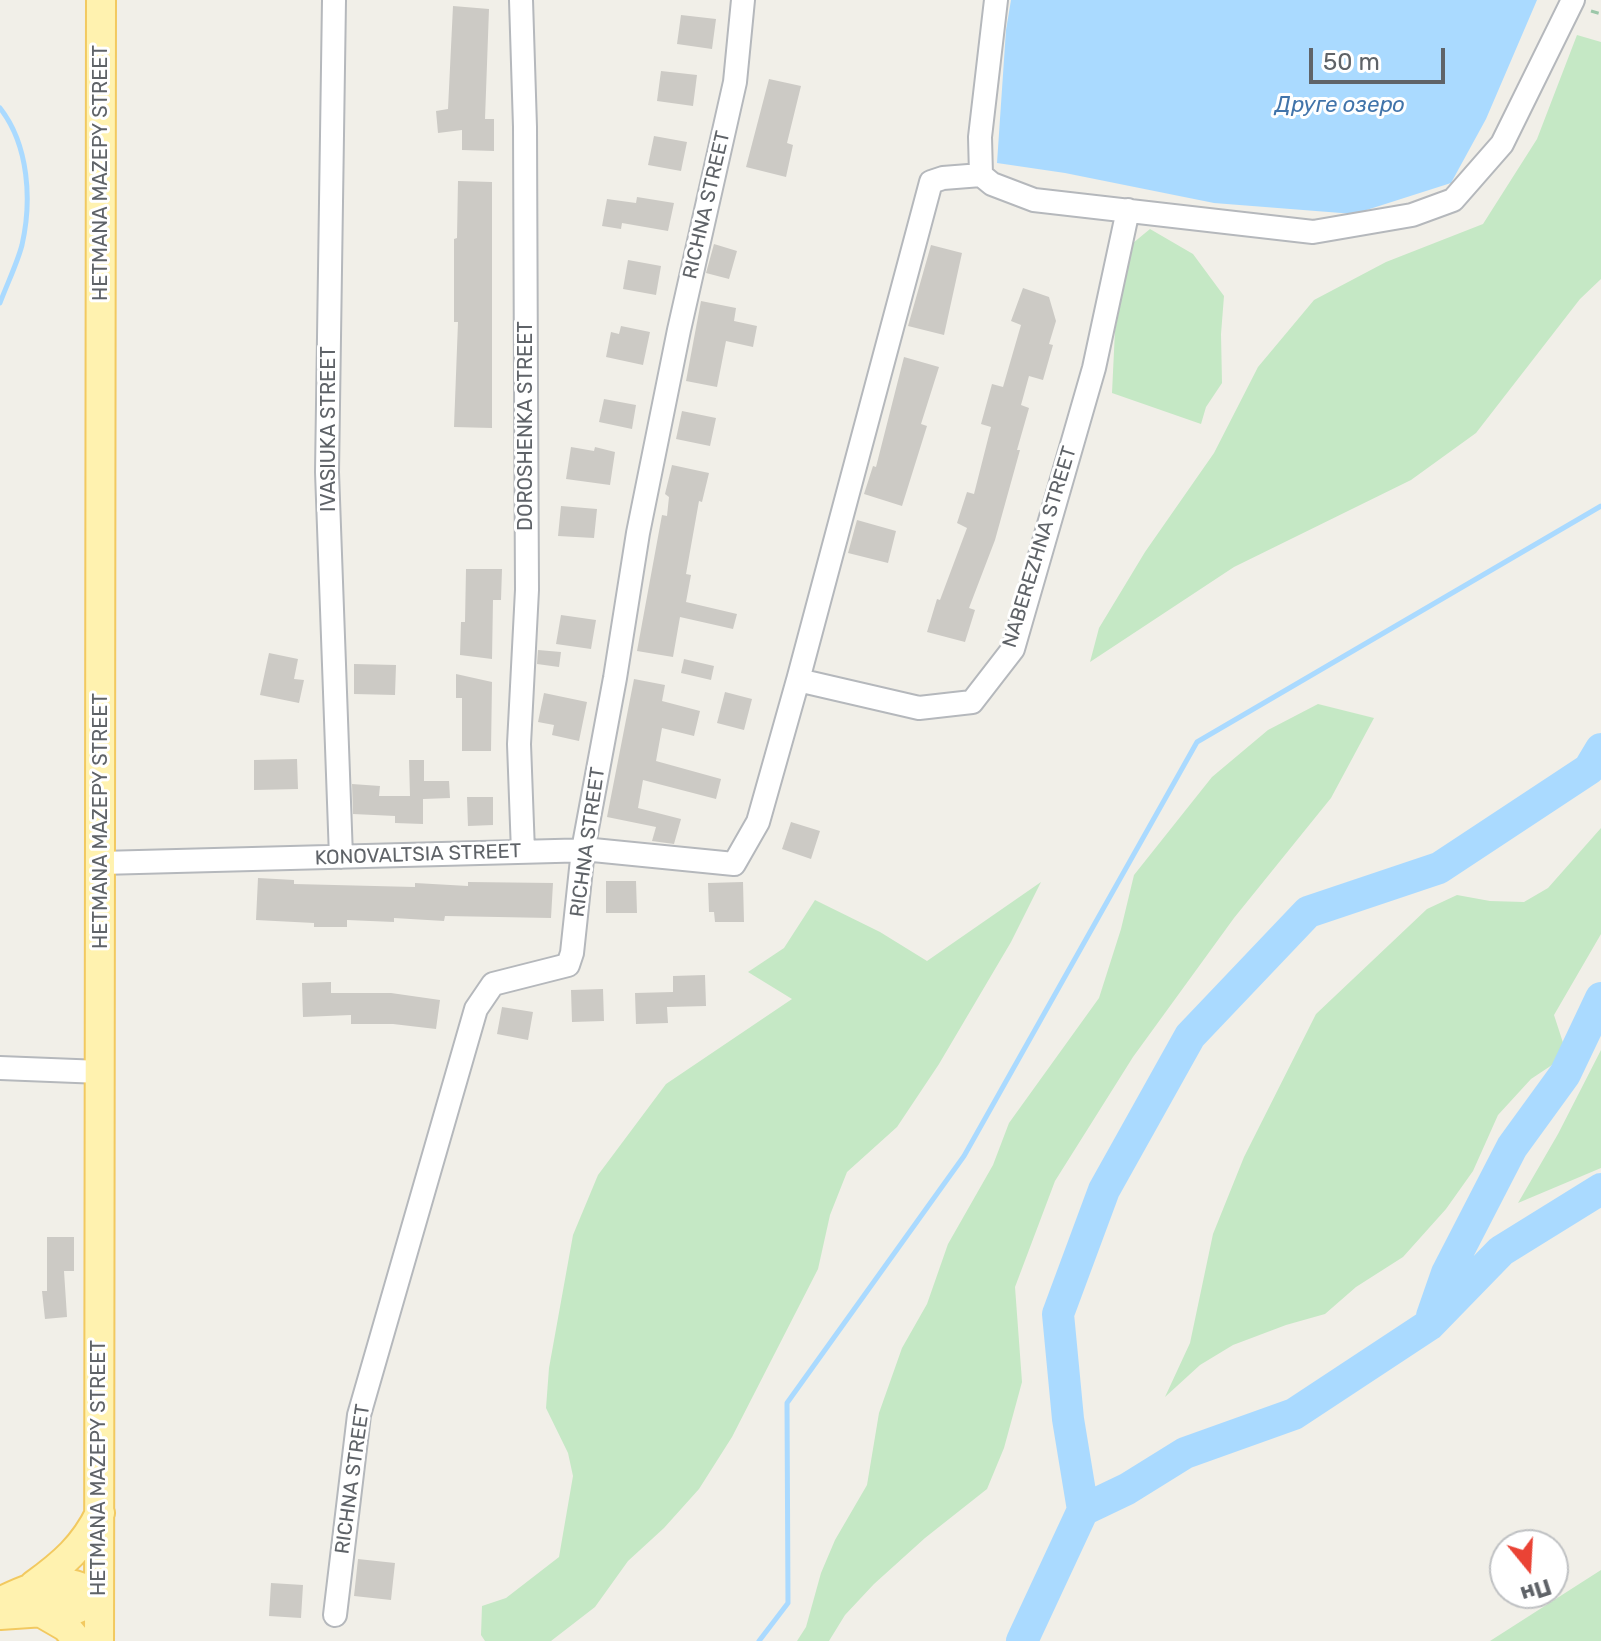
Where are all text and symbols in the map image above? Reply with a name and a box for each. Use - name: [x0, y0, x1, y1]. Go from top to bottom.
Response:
- scale bar: [1313, 32, 1449, 82]
- street label: HETMANA MAZEPY STREET: [89, 45, 113, 301]
- text: 50 m: [1323, 48, 1380, 76]
- water label: Друге озеро: [1275, 93, 1405, 119]
- street label: RICHNA STREET: [678, 129, 736, 281]
- street label: DOROSHENKA STREET: [514, 321, 538, 531]
- street label: IVASIUKA STREET: [317, 346, 341, 512]
- street label: NABEREZHNA STREET: [998, 443, 1082, 651]
- street label: HETMANA MAZEPY STREET: [89, 693, 113, 949]
- street label: RICHNA STREET: [566, 765, 610, 919]
- street label: KONOVALTSIA STREET: [314, 839, 522, 871]
- street label: HETMANA MAZEPY STREET: [87, 1340, 111, 1596]
- street label: RICHNA STREET: [331, 1402, 375, 1556]
- north arrow: [1489, 1529, 1569, 1609]
- text: Пн: [1517, 1573, 1555, 1608]

